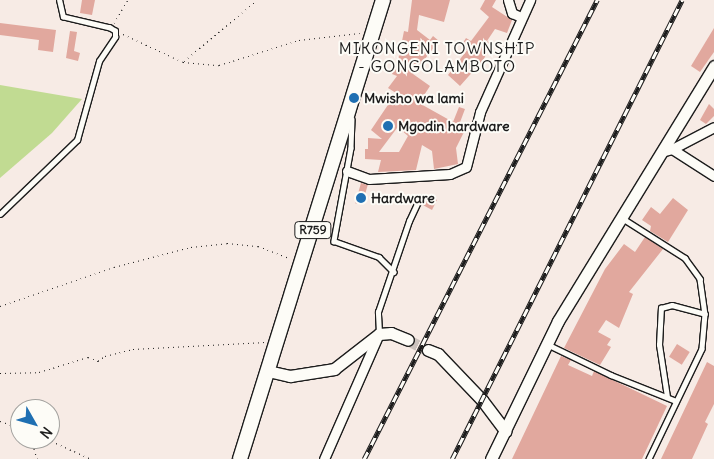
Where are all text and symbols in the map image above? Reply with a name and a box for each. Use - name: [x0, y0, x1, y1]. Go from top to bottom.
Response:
- district label: MIKONGENI TOWNSHIP - GONGOLAMBOTO: [336, 38, 538, 76]
- place label: Mwisho wa lami: [364, 90, 464, 106]
- marker: Mwisho wa lami: [348, 92, 360, 104]
- place label: Mgodin hardware: [398, 118, 509, 134]
- marker: Mgodin hardware: [382, 120, 394, 132]
- place label: Hardware: [371, 190, 435, 206]
- marker: Hardware: [355, 192, 367, 204]
- road number: R759: [294, 220, 332, 240]
- north arrow: [10, 399, 60, 449]
- text: N: [36, 423, 56, 442]

